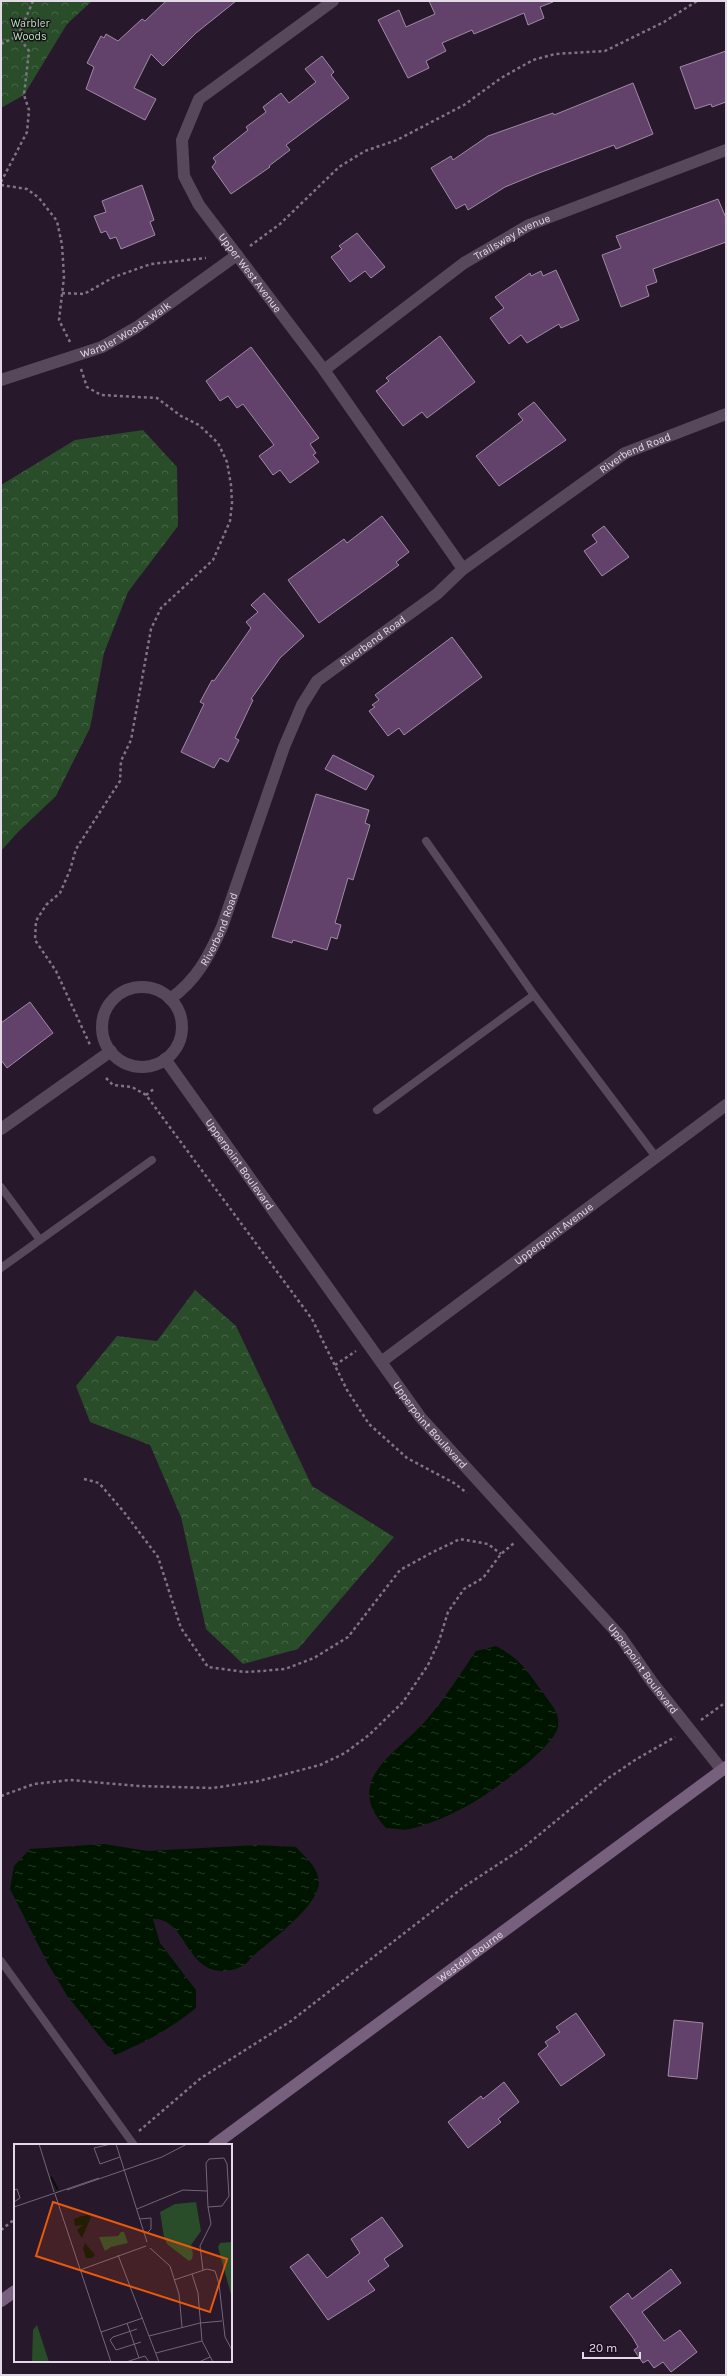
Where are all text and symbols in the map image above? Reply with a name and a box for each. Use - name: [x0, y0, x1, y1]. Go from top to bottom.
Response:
- park label: Warbler Woods: [11, 17, 49, 43]
- street label: Trailsway Avenue: [471, 211, 552, 262]
- street label: Upper West Avenue: [216, 230, 285, 315]
- street label: Warbler Woods Walk: [78, 298, 173, 360]
- street label: Riverbend Road: [597, 430, 672, 476]
- street label: Riverbend Road: [337, 612, 408, 669]
- street label: Riverbend Road: [197, 891, 240, 968]
- street label: Upperpoint Boulevard: [203, 1116, 277, 1212]
- street label: Upperpoint Avenue: [511, 1200, 596, 1267]
- street label: Upperpoint Boulevard: [390, 1379, 470, 1471]
- street label: Upperpoint Boulevard: [605, 1621, 681, 1716]
- street label: Westdel Bourne: [434, 1927, 506, 1985]
- inset map: [14, 2144, 232, 2362]
- scale bar: [583, 2334, 640, 2360]
- text: 20 m: [589, 2341, 617, 2355]

